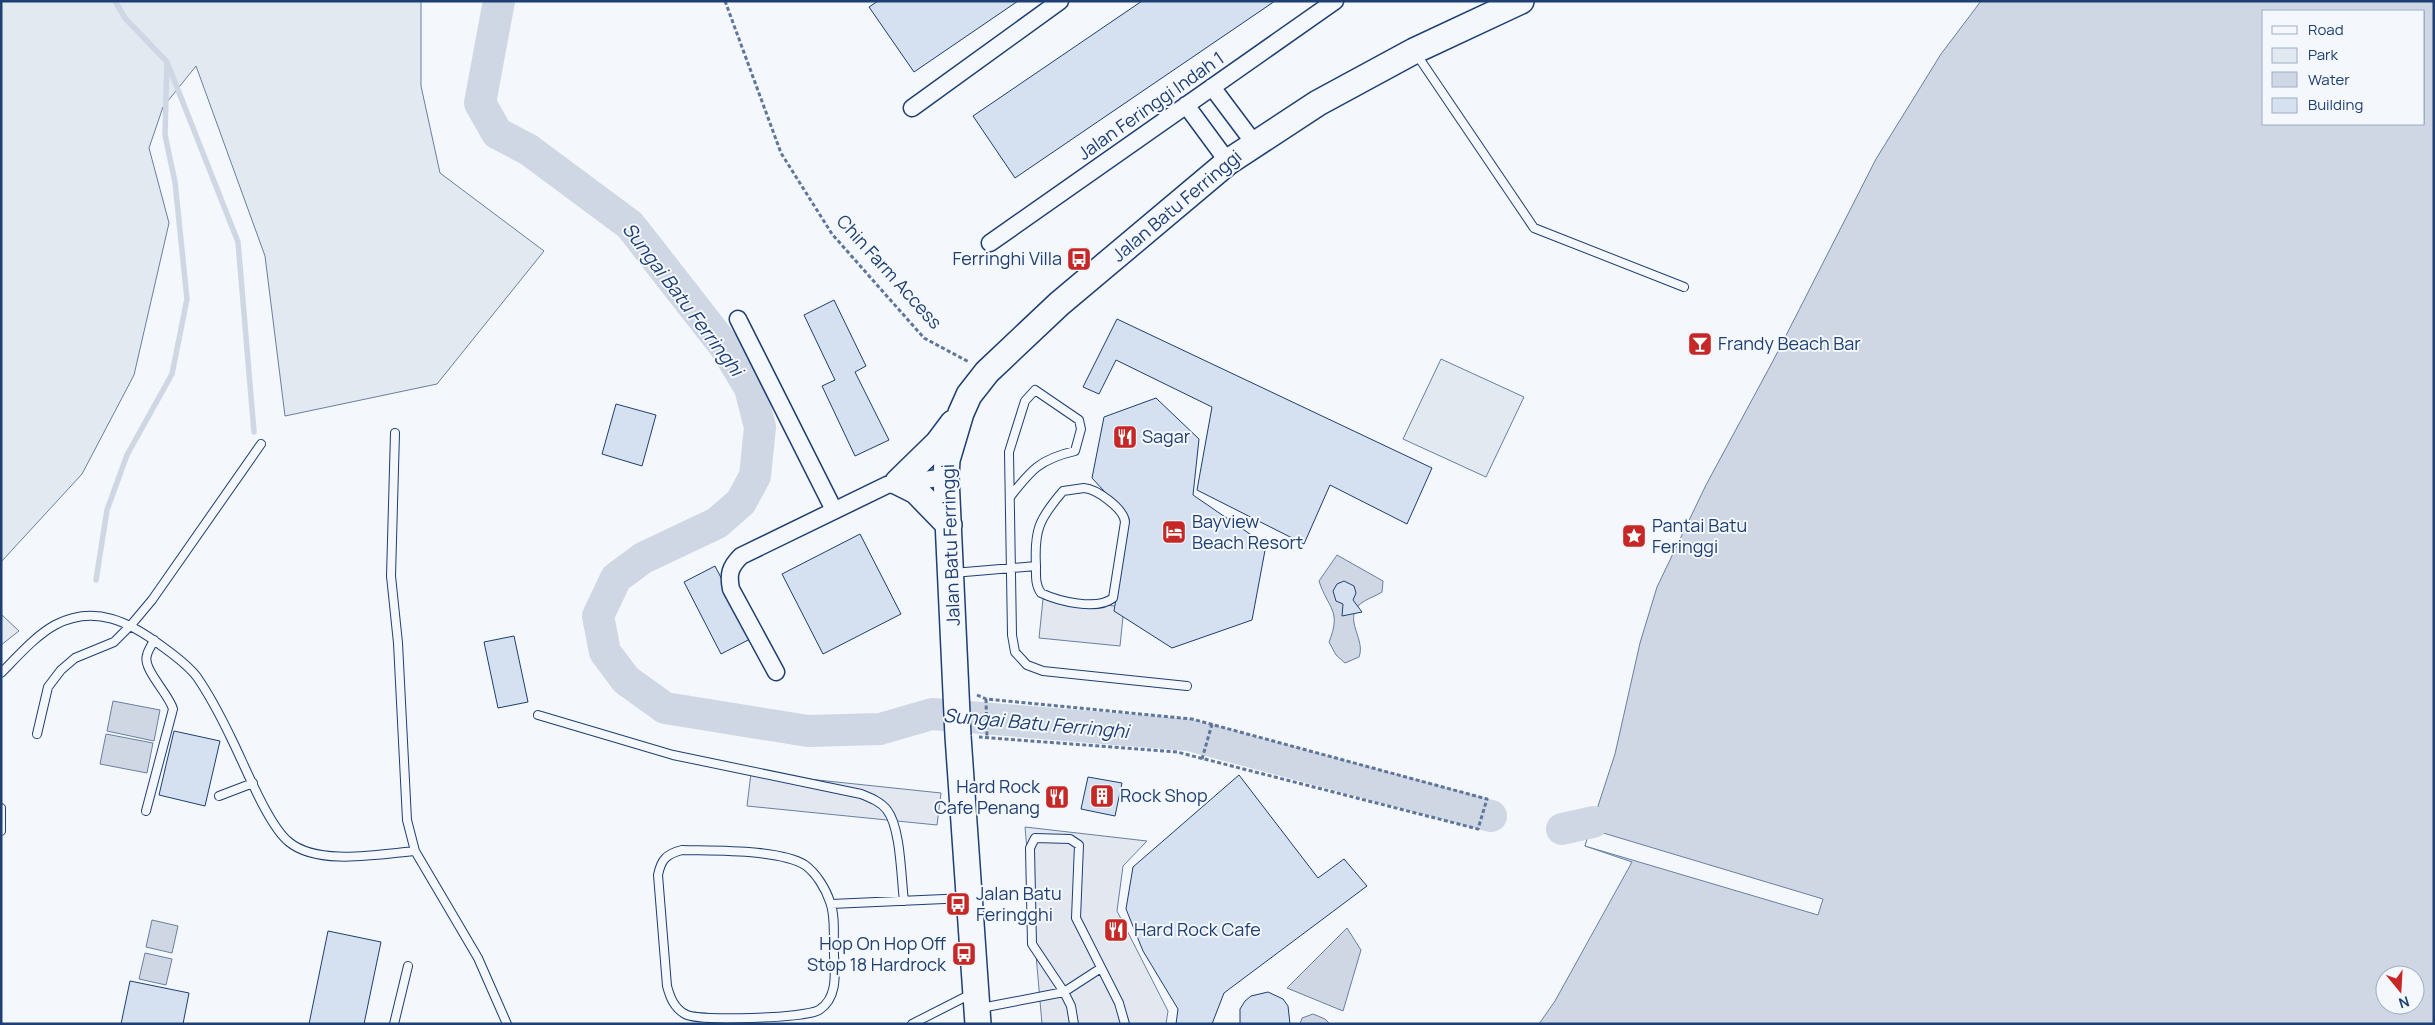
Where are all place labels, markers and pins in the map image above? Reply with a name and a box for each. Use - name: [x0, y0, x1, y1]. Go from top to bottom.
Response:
- place label: Ferringhi Villa: [953, 246, 1062, 270]
- bus stop icon: Ferringhi Villa: [1066, 246, 1092, 272]
- bar icon: Frandy Beach Bar: [1687, 331, 1713, 357]
- place label: Frandy Beach Bar: [1718, 331, 1861, 355]
- restaurant icon: Sagar: [1112, 424, 1138, 450]
- place label: Sagar: [1142, 424, 1191, 448]
- place label: Bayview Beach Resort: [1192, 509, 1303, 554]
- place label: Pantai Batu Feringgi: [1652, 513, 1747, 558]
- hotel icon: Bayview Beach Resort: [1161, 519, 1187, 545]
- place icon: Pantai Batu Feringgi: [1621, 523, 1647, 549]
- place label: Hard Rock Cafe Penang: [934, 774, 1041, 819]
- building icon: Rock Shop: [1089, 783, 1115, 809]
- place label: Rock Shop: [1120, 783, 1208, 807]
- restaurant icon: Hard Rock Cafe Penang: [1044, 784, 1070, 810]
- place label: Jalan Batu Feringghi: [976, 881, 1062, 926]
- bus stop icon: Jalan Batu Feringghi: [945, 891, 971, 917]
- restaurant icon: Hard Rock Cafe: [1103, 917, 1129, 943]
- place label: Hard Rock Cafe: [1134, 917, 1261, 941]
- place label: Hop On Hop Off Stop 18 Hardrock: [807, 931, 947, 976]
- bus stop icon: Hop On Hop Off Stop 18 Hardrock: [951, 941, 977, 967]

